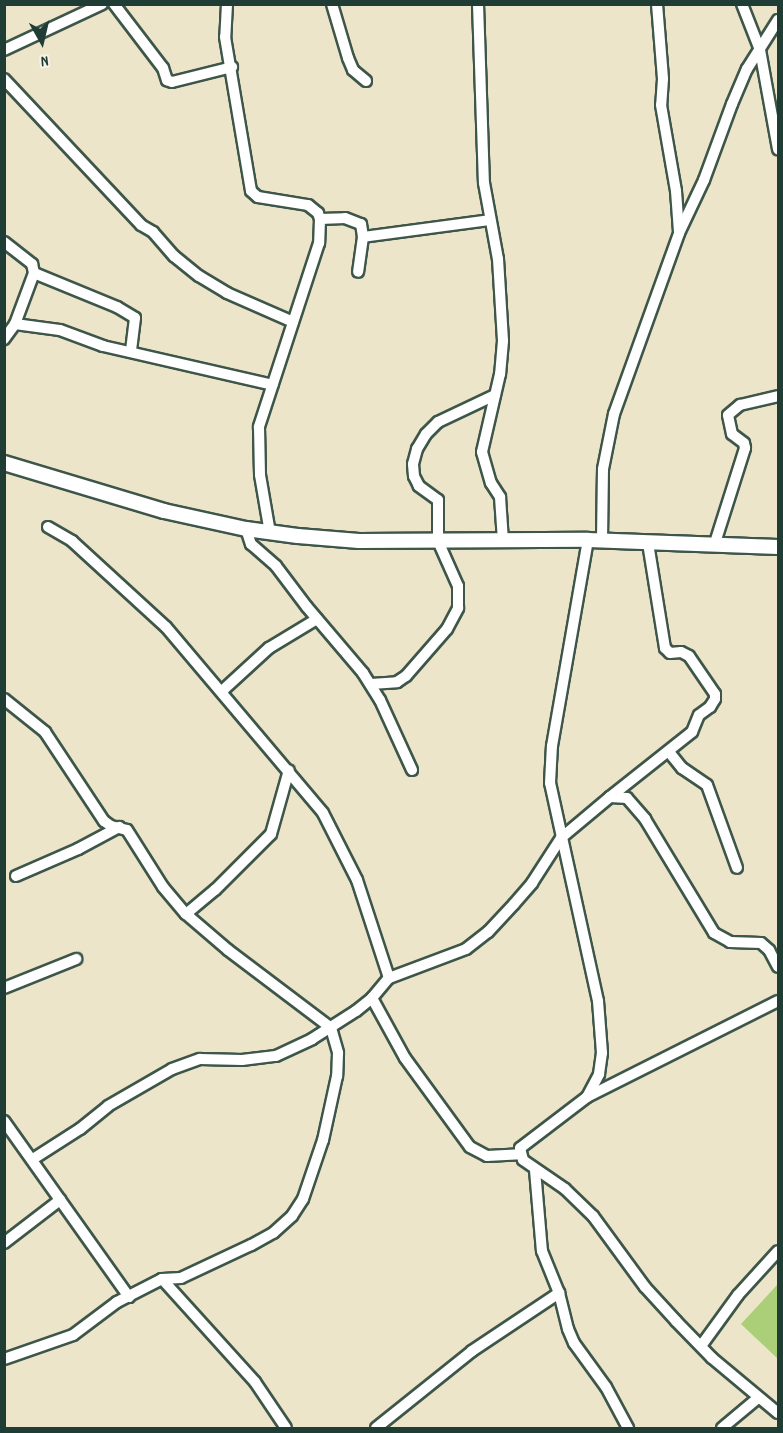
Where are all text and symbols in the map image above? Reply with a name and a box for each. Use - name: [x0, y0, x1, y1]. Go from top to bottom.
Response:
- north arrow: [12, 12, 72, 72]
- text: N: [39, 48, 50, 72]

